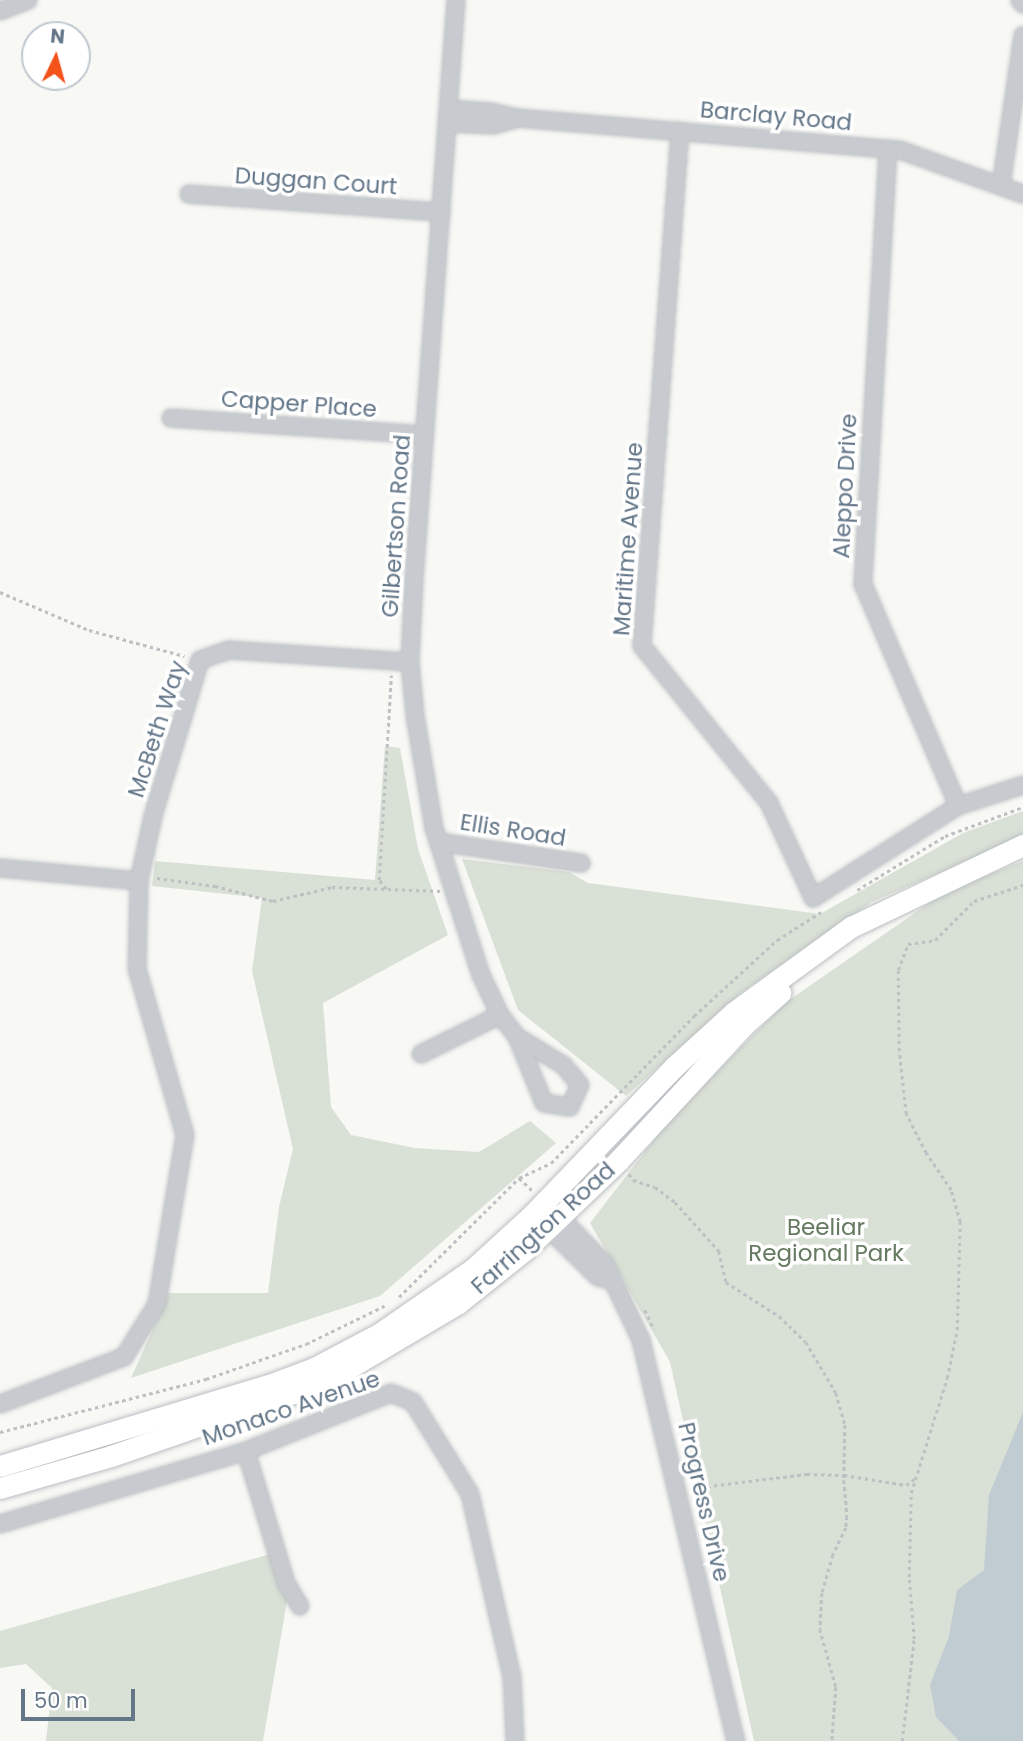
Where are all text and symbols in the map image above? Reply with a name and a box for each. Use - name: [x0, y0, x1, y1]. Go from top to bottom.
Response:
- north arrow: [21, 21, 91, 91]
- text: N: [49, 23, 66, 51]
- street label: Barclay Road: [699, 96, 853, 136]
- street label: Duggan Court: [234, 162, 398, 200]
- street label: Capper Place: [220, 385, 378, 423]
- street label: Aleppo Drive: [827, 413, 863, 559]
- street label: Gilbertson Road: [376, 434, 416, 618]
- street label: Maritime Avenue: [607, 441, 649, 637]
- street label: McBeth Way: [122, 657, 192, 801]
- street label: Ellis Road: [458, 808, 568, 852]
- street label: Farrington Road: [465, 1156, 621, 1300]
- park label: Beeliar Regional Park: [748, 1213, 904, 1267]
- street label: Monaco Avenue: [199, 1365, 383, 1451]
- street label: Progress Drive: [672, 1420, 736, 1584]
- scale bar: [24, 1674, 138, 1718]
- text: 50 m: [34, 1686, 88, 1715]

